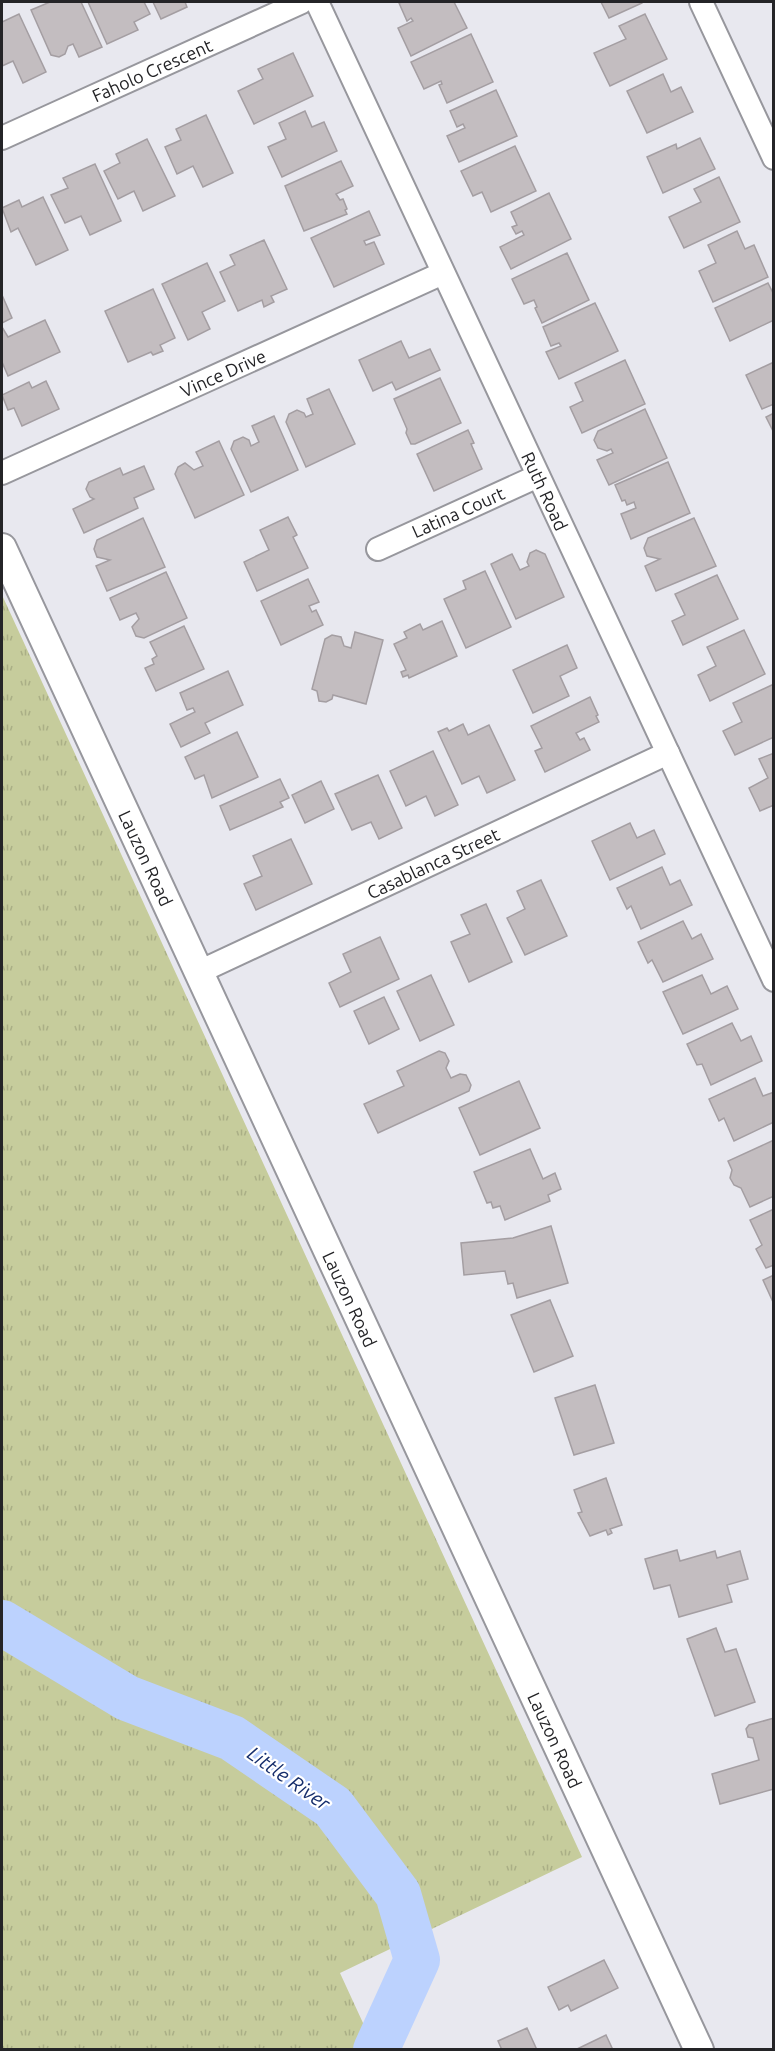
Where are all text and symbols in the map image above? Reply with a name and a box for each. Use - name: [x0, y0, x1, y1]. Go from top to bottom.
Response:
- street label: Faholo Crescent: [89, 35, 215, 105]
- street label: Vince Drive: [177, 345, 269, 401]
- street label: Ruth Road: [518, 448, 572, 534]
- street label: Latina Court: [409, 483, 507, 541]
- street label: Lauzon Road: [115, 807, 177, 909]
- street label: Casablanca Street: [363, 823, 503, 903]
- street label: Lauzon Road: [319, 1248, 381, 1350]
- street label: Lauzon Road: [524, 1689, 586, 1791]
- water label: Little River: [243, 1741, 336, 1815]

